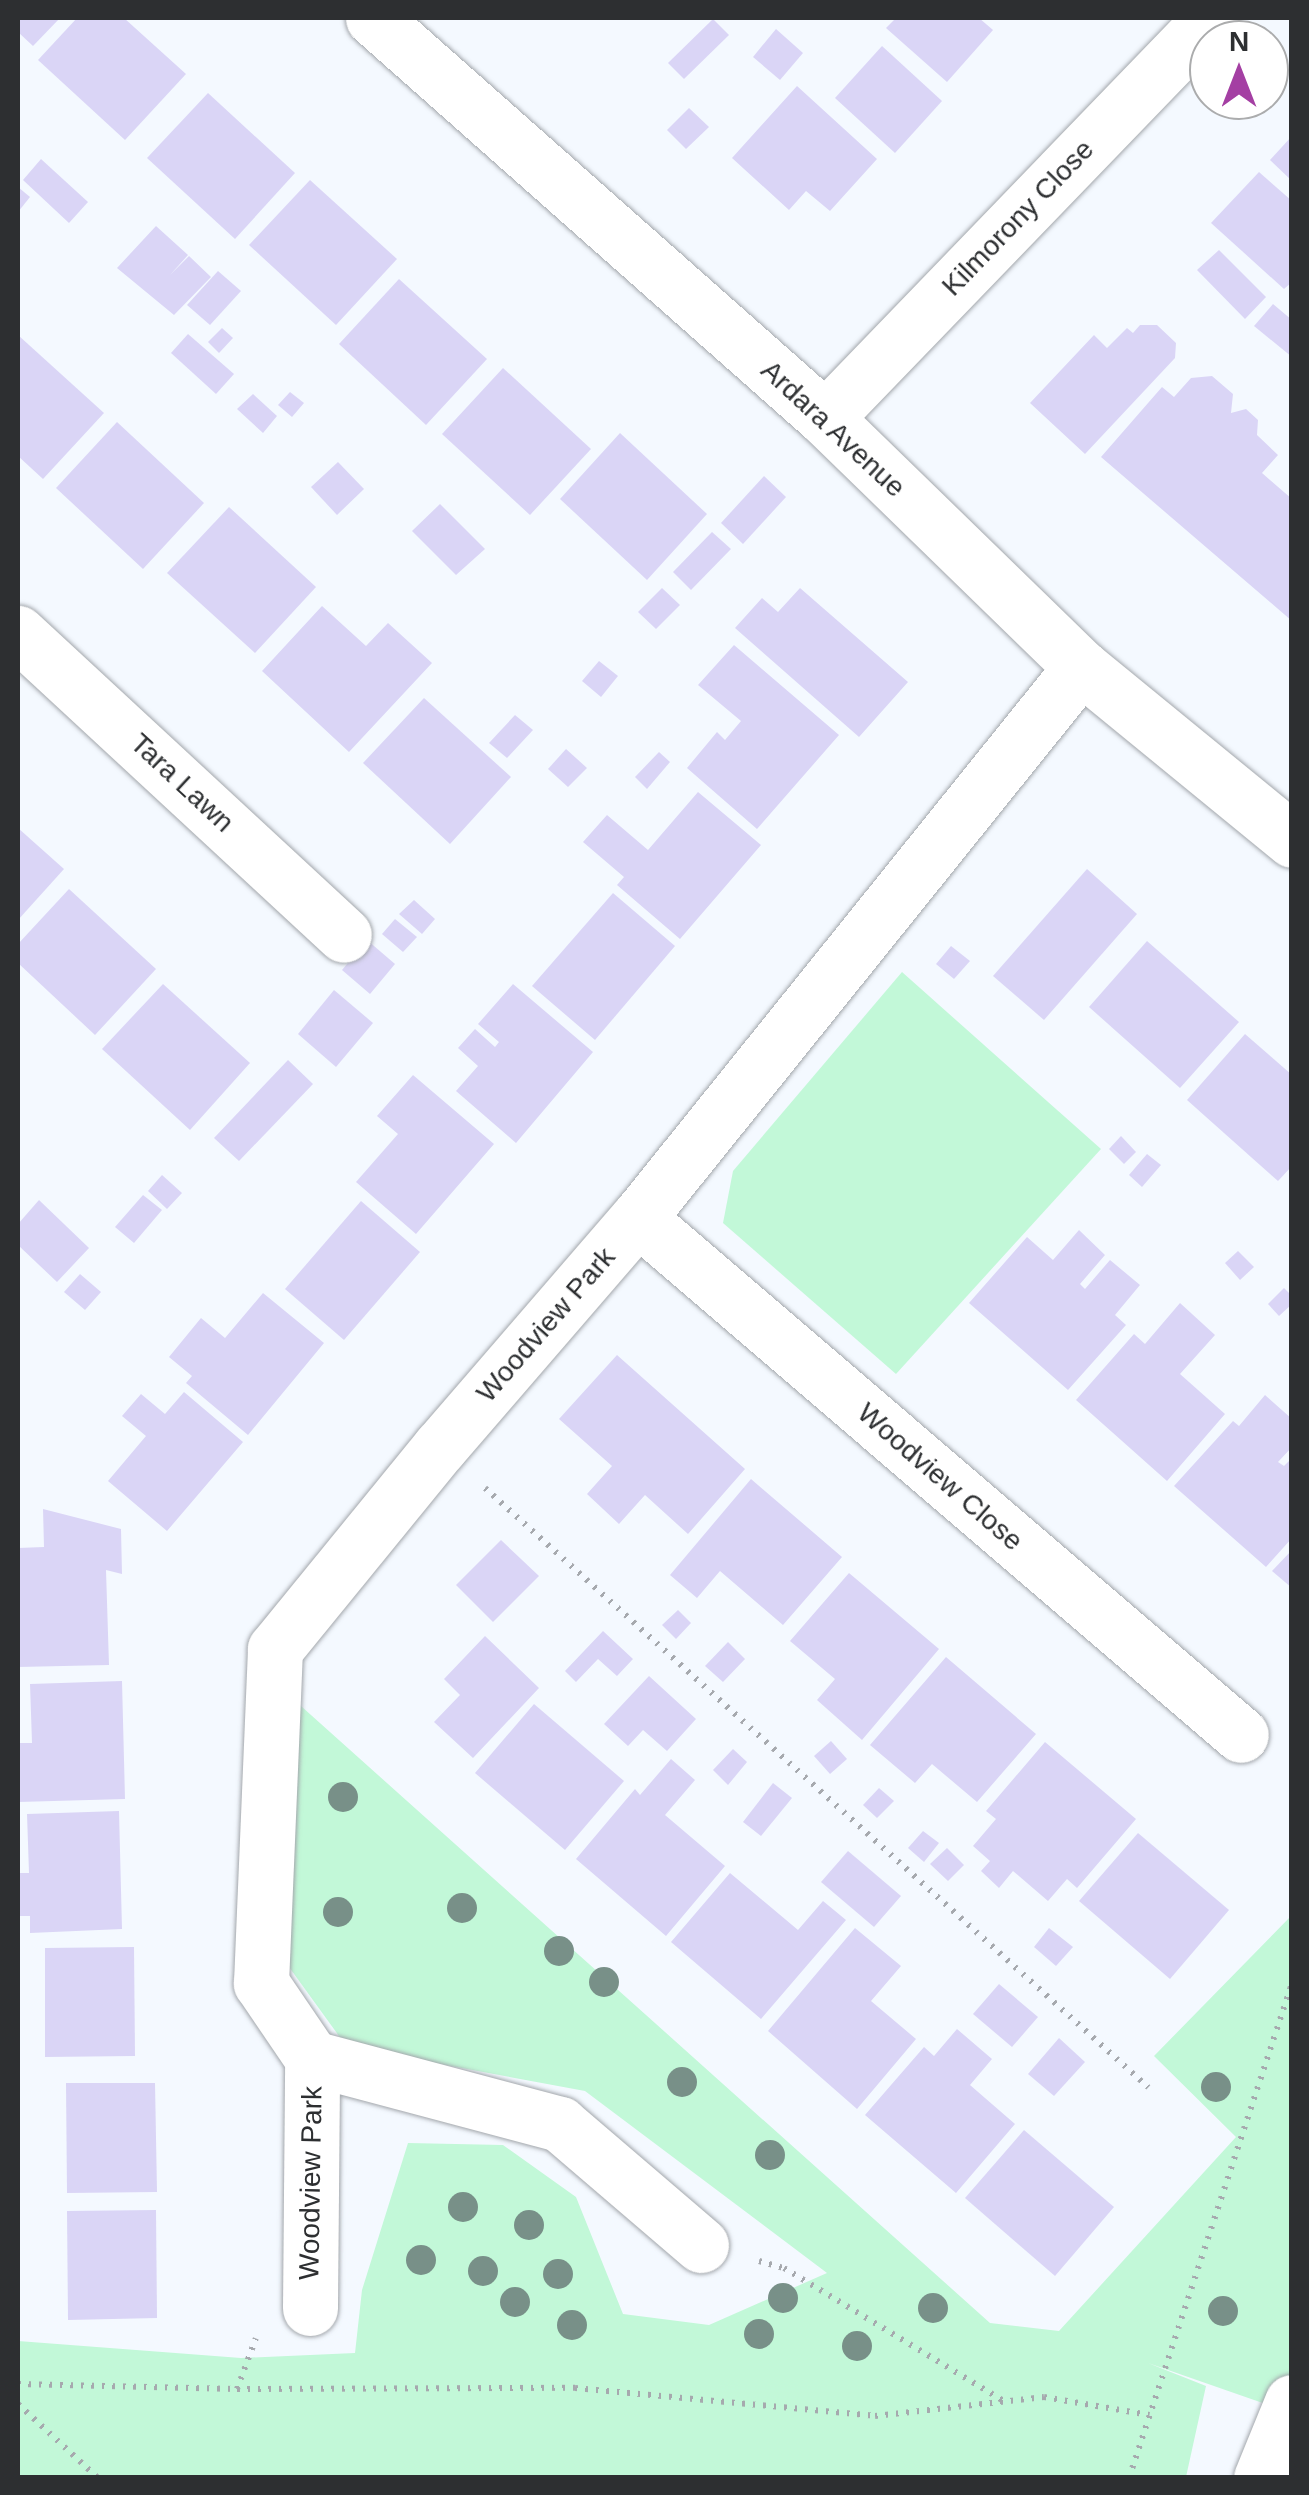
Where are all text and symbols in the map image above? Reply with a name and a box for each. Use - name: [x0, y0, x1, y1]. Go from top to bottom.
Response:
- north arrow: [1189, 20, 1289, 120]
- text: N: [1229, 26, 1249, 57]
- street label: Kilmorony Close: [935, 133, 1101, 303]
- street label: Ardara Avenue: [753, 353, 913, 505]
- street label: Tara Lawn: [123, 727, 241, 839]
- street label: Woodview Park: [470, 1241, 622, 1409]
- street label: Woodview Close: [850, 1396, 1030, 1558]
- street label: Woodview Park: [293, 2086, 329, 2280]

